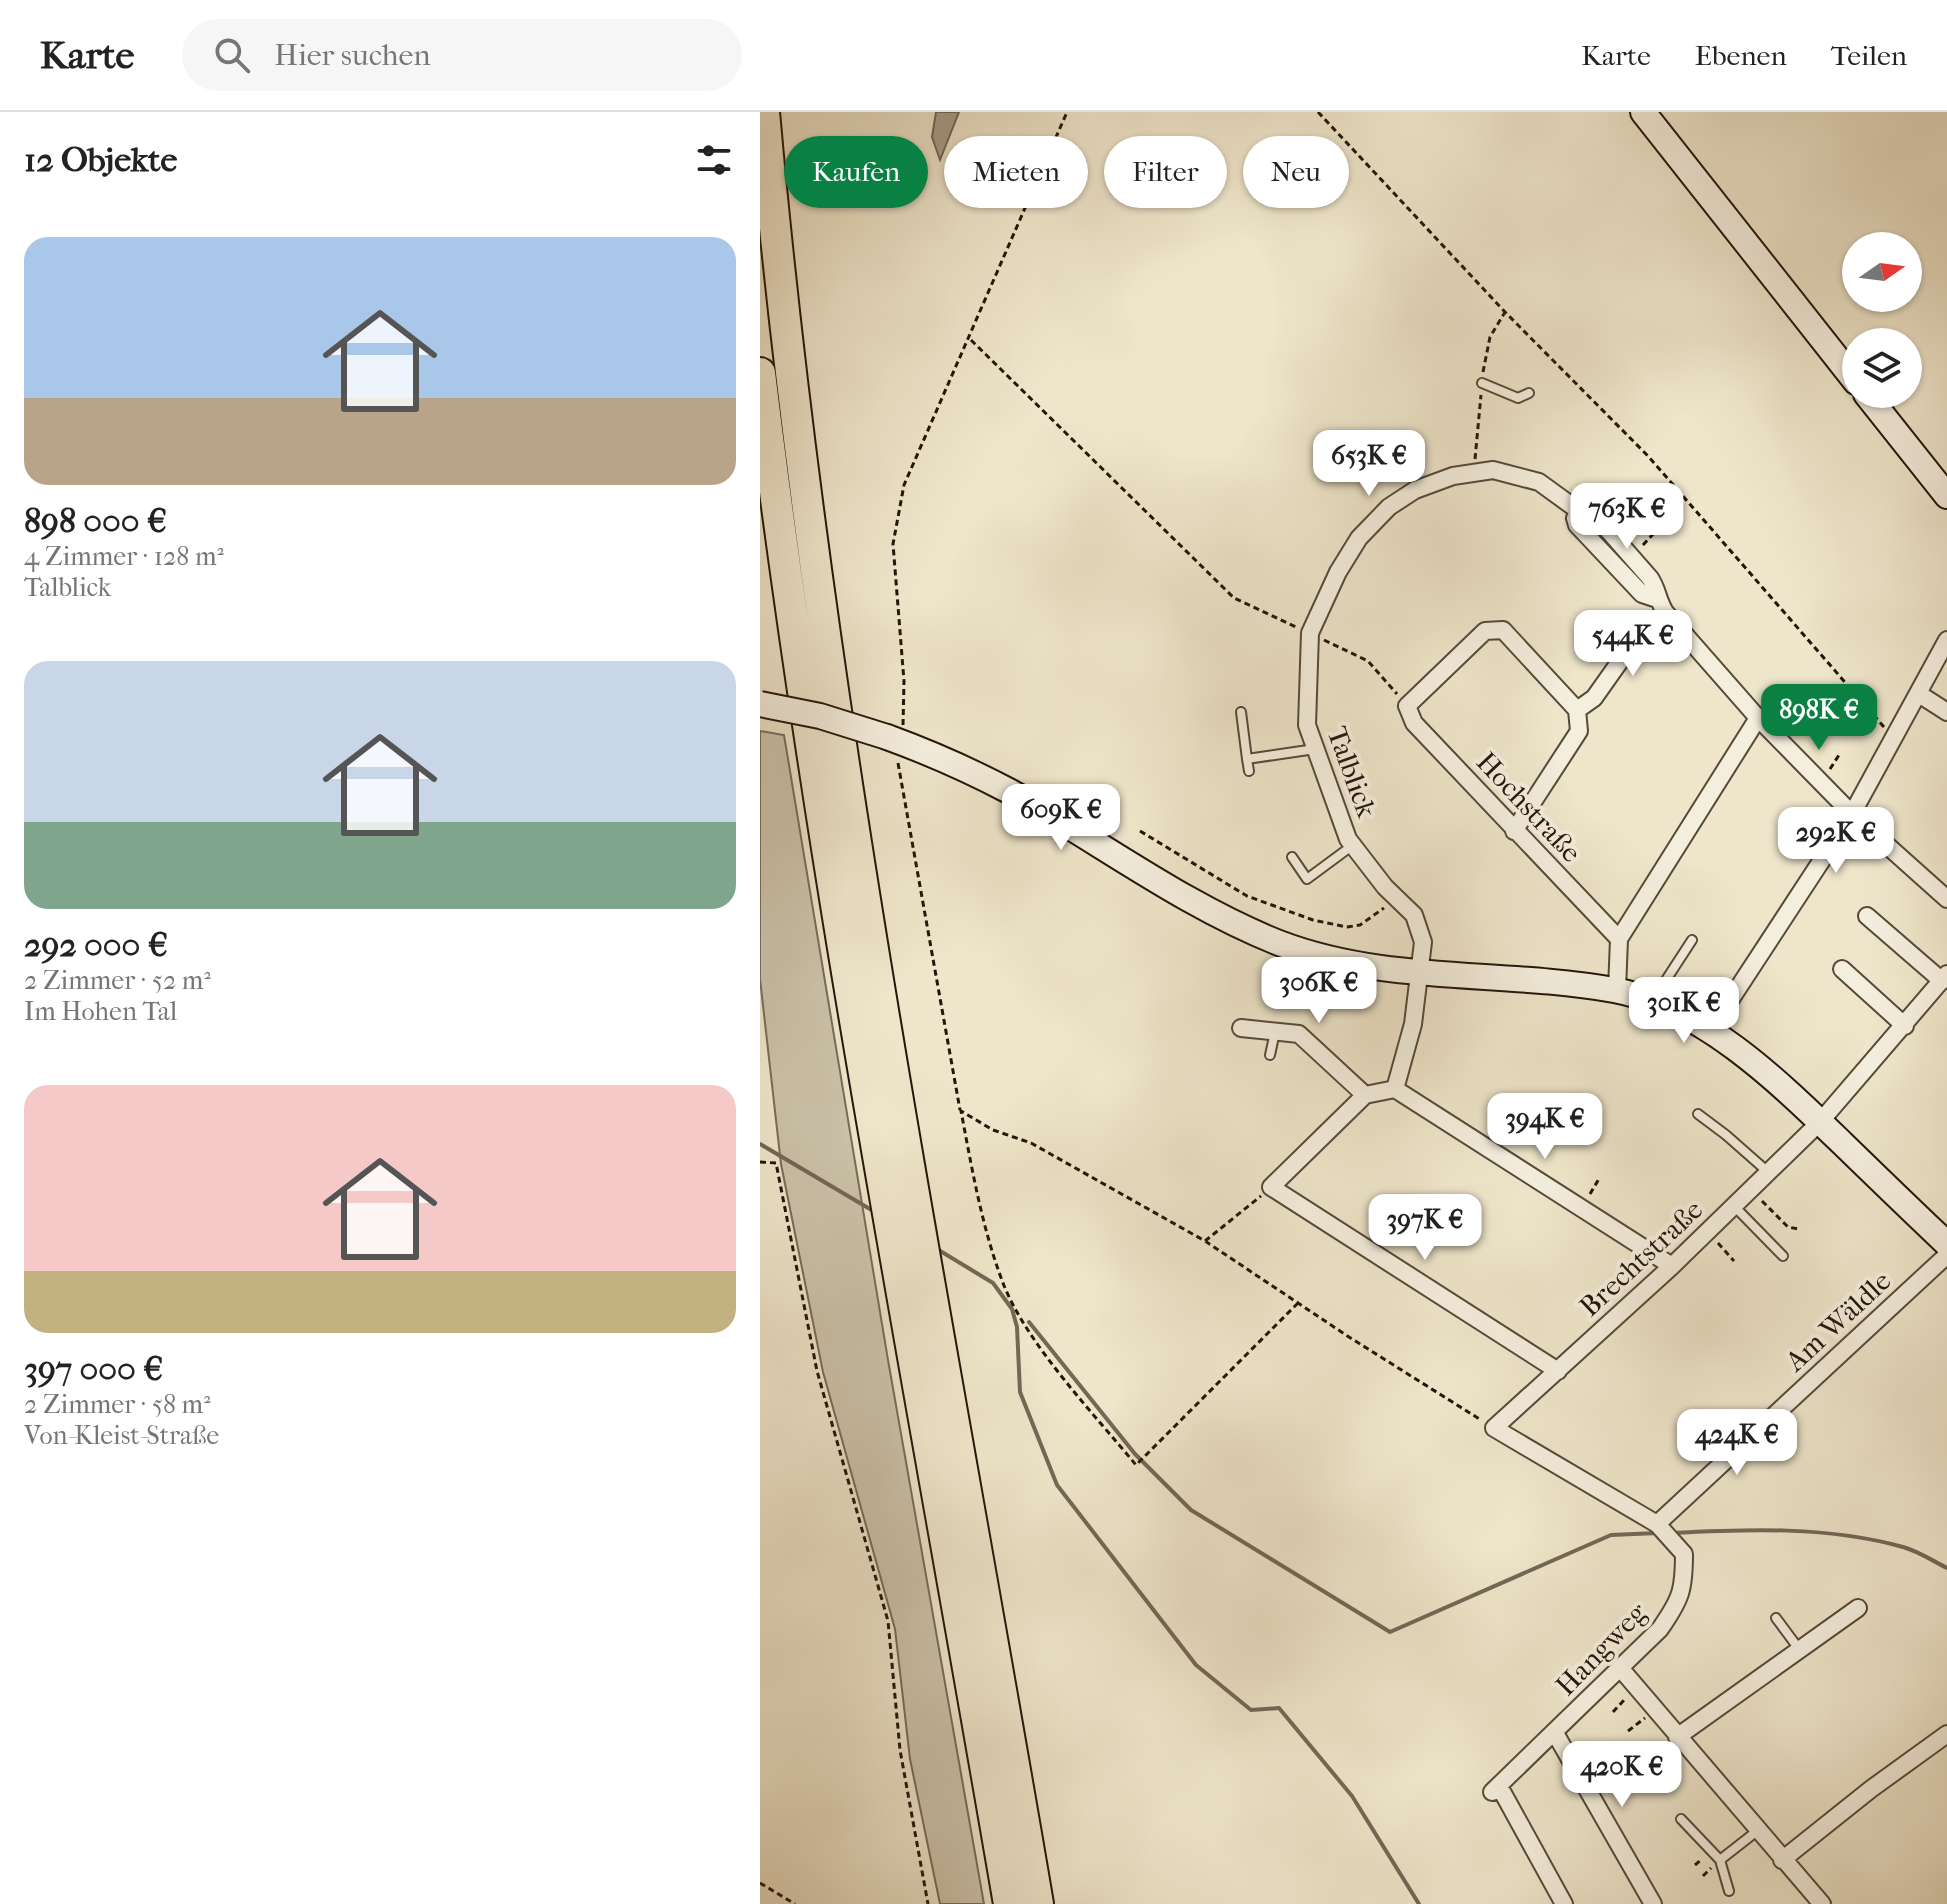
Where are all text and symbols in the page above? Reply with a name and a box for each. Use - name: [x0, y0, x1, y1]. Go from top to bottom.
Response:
- search box: [182, 19, 742, 91]
- text: Karte: [40, 33, 134, 78]
- icon: search: [210, 33, 254, 77]
- text: Hier suchen: [274, 38, 431, 73]
- text: Karte: [1581, 39, 1651, 72]
- text: Ebenen: [1695, 39, 1787, 72]
- text: Teilen: [1831, 39, 1907, 72]
- chip: Kaufen: [784, 136, 928, 208]
- chip: Mieten: [944, 136, 1088, 208]
- chip: Filter: [1104, 136, 1227, 208]
- chip: Neu: [1243, 136, 1349, 208]
- icon: filters: [692, 138, 736, 182]
- text: 12 Objekte: [24, 140, 177, 180]
- north arrow: [1842, 232, 1922, 312]
- map controls: [1842, 232, 1922, 408]
- icon: home: [308, 289, 452, 433]
- button: layers: [1842, 328, 1922, 408]
- pin: 653K €: [1304, 430, 1434, 498]
- text: 653K €: [1331, 440, 1407, 471]
- pin: 763K €: [1562, 483, 1692, 551]
- text: 763K €: [1588, 493, 1666, 524]
- text: 898 000 €: [24, 501, 167, 541]
- text: 4 Zimmer · 128 m²: [24, 541, 224, 572]
- text: Talblick: [24, 572, 111, 603]
- pin: 544K €: [1568, 610, 1698, 678]
- text: 544K €: [1592, 620, 1674, 651]
- pin: 898K €: [1754, 684, 1884, 752]
- text: 898K €: [1779, 694, 1859, 725]
- icon: home: [308, 713, 452, 857]
- street label: Talblick: [1320, 722, 1384, 822]
- street label: Hochstraße: [1470, 745, 1588, 869]
- pin: 609K €: [996, 784, 1126, 852]
- text: 609K €: [1020, 794, 1102, 825]
- pin: 292K €: [1771, 807, 1901, 875]
- text: 292K €: [1796, 817, 1876, 848]
- text: 292 000 €: [24, 925, 168, 965]
- pin: 306K €: [1254, 957, 1384, 1025]
- text: 2 Zimmer · 52 m²: [24, 965, 211, 996]
- text: 306K €: [1279, 967, 1359, 998]
- pin: 301K €: [1619, 977, 1749, 1045]
- text: 301K €: [1647, 987, 1721, 1018]
- text: Im Hohen Tal: [24, 996, 177, 1027]
- pin: 394K €: [1480, 1093, 1610, 1161]
- text: 394K €: [1505, 1103, 1585, 1134]
- icon: home: [308, 1137, 452, 1281]
- street label: Brechtstraße: [1573, 1193, 1709, 1323]
- pin: 397K €: [1360, 1194, 1490, 1262]
- text: 397K €: [1387, 1204, 1463, 1235]
- street label: Am Wäldle: [1778, 1264, 1898, 1379]
- text: 397 000 €: [24, 1349, 163, 1389]
- text: 2 Zimmer · 58 m²: [24, 1389, 210, 1420]
- pin: 424K €: [1672, 1409, 1802, 1477]
- text: 424K €: [1695, 1419, 1779, 1450]
- text: Von-Kleist-Straße: [24, 1420, 219, 1451]
- street label: Hangweg: [1549, 1595, 1654, 1702]
- pin: 420K €: [1557, 1741, 1687, 1809]
- text: 420K €: [1581, 1751, 1664, 1782]

